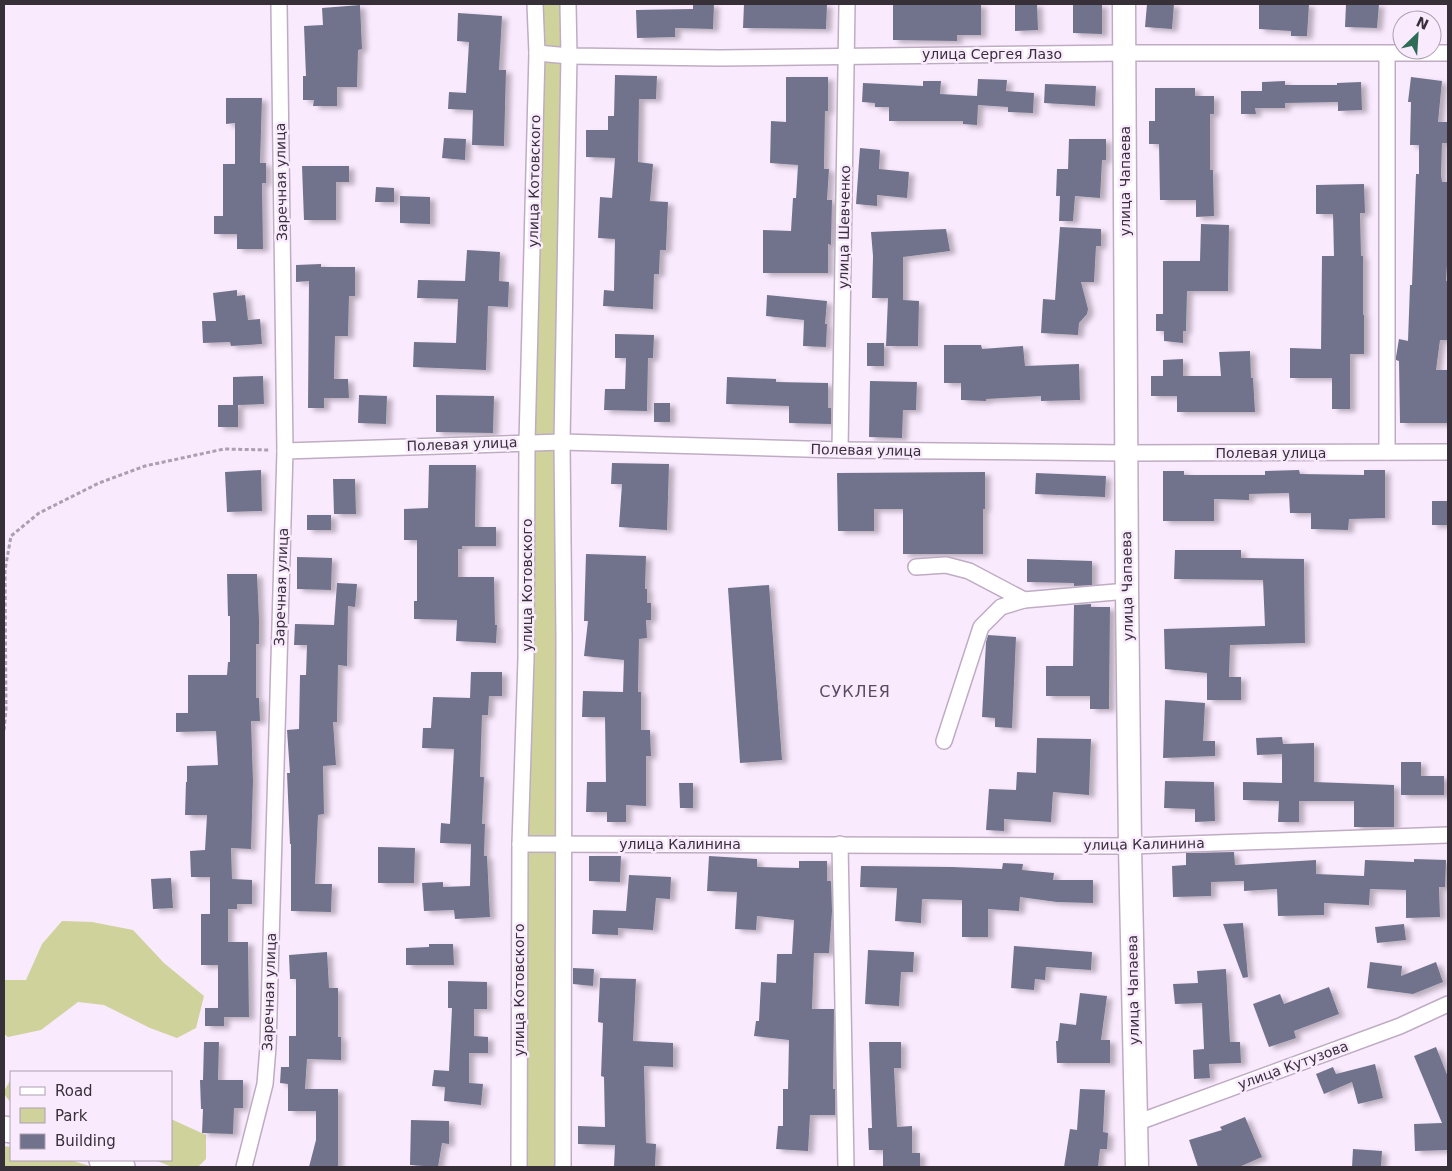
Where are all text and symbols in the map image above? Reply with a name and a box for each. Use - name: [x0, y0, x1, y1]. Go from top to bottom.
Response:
- north arrow: [1392, 10, 1442, 60]
- text: N: [1414, 13, 1431, 33]
- street label: улица Сергея Лазо: [922, 46, 1062, 62]
- street label: улица Котовского: [525, 114, 543, 248]
- street label: Заречная улица: [272, 123, 290, 241]
- street label: улица Чапаева: [1117, 126, 1133, 236]
- street label: улица Шевченко: [835, 165, 853, 289]
- street label: Полевая улица: [406, 434, 518, 454]
- street label: Полевая улица: [810, 441, 922, 459]
- street label: Полевая улица: [1216, 445, 1326, 461]
- street label: улица Котовского: [519, 518, 535, 652]
- street label: Заречная улица: [271, 528, 291, 646]
- street label: улица Чапаева: [1118, 531, 1136, 641]
- district label: СУКЛЕЯ: [819, 682, 891, 701]
- street label: улица Калинина: [1083, 835, 1205, 853]
- street label: улица Калинина: [619, 836, 741, 852]
- street label: улица Котовского: [511, 923, 527, 1057]
- street label: Заречная улица: [259, 933, 279, 1051]
- street label: улица Чапаева: [1124, 935, 1142, 1045]
- street label: улица Кутузова: [1236, 1038, 1350, 1092]
- legend: [10, 1071, 172, 1161]
- text: Road: [55, 1082, 93, 1100]
- text: Park: [55, 1107, 88, 1125]
- text: Building: [55, 1132, 116, 1150]

